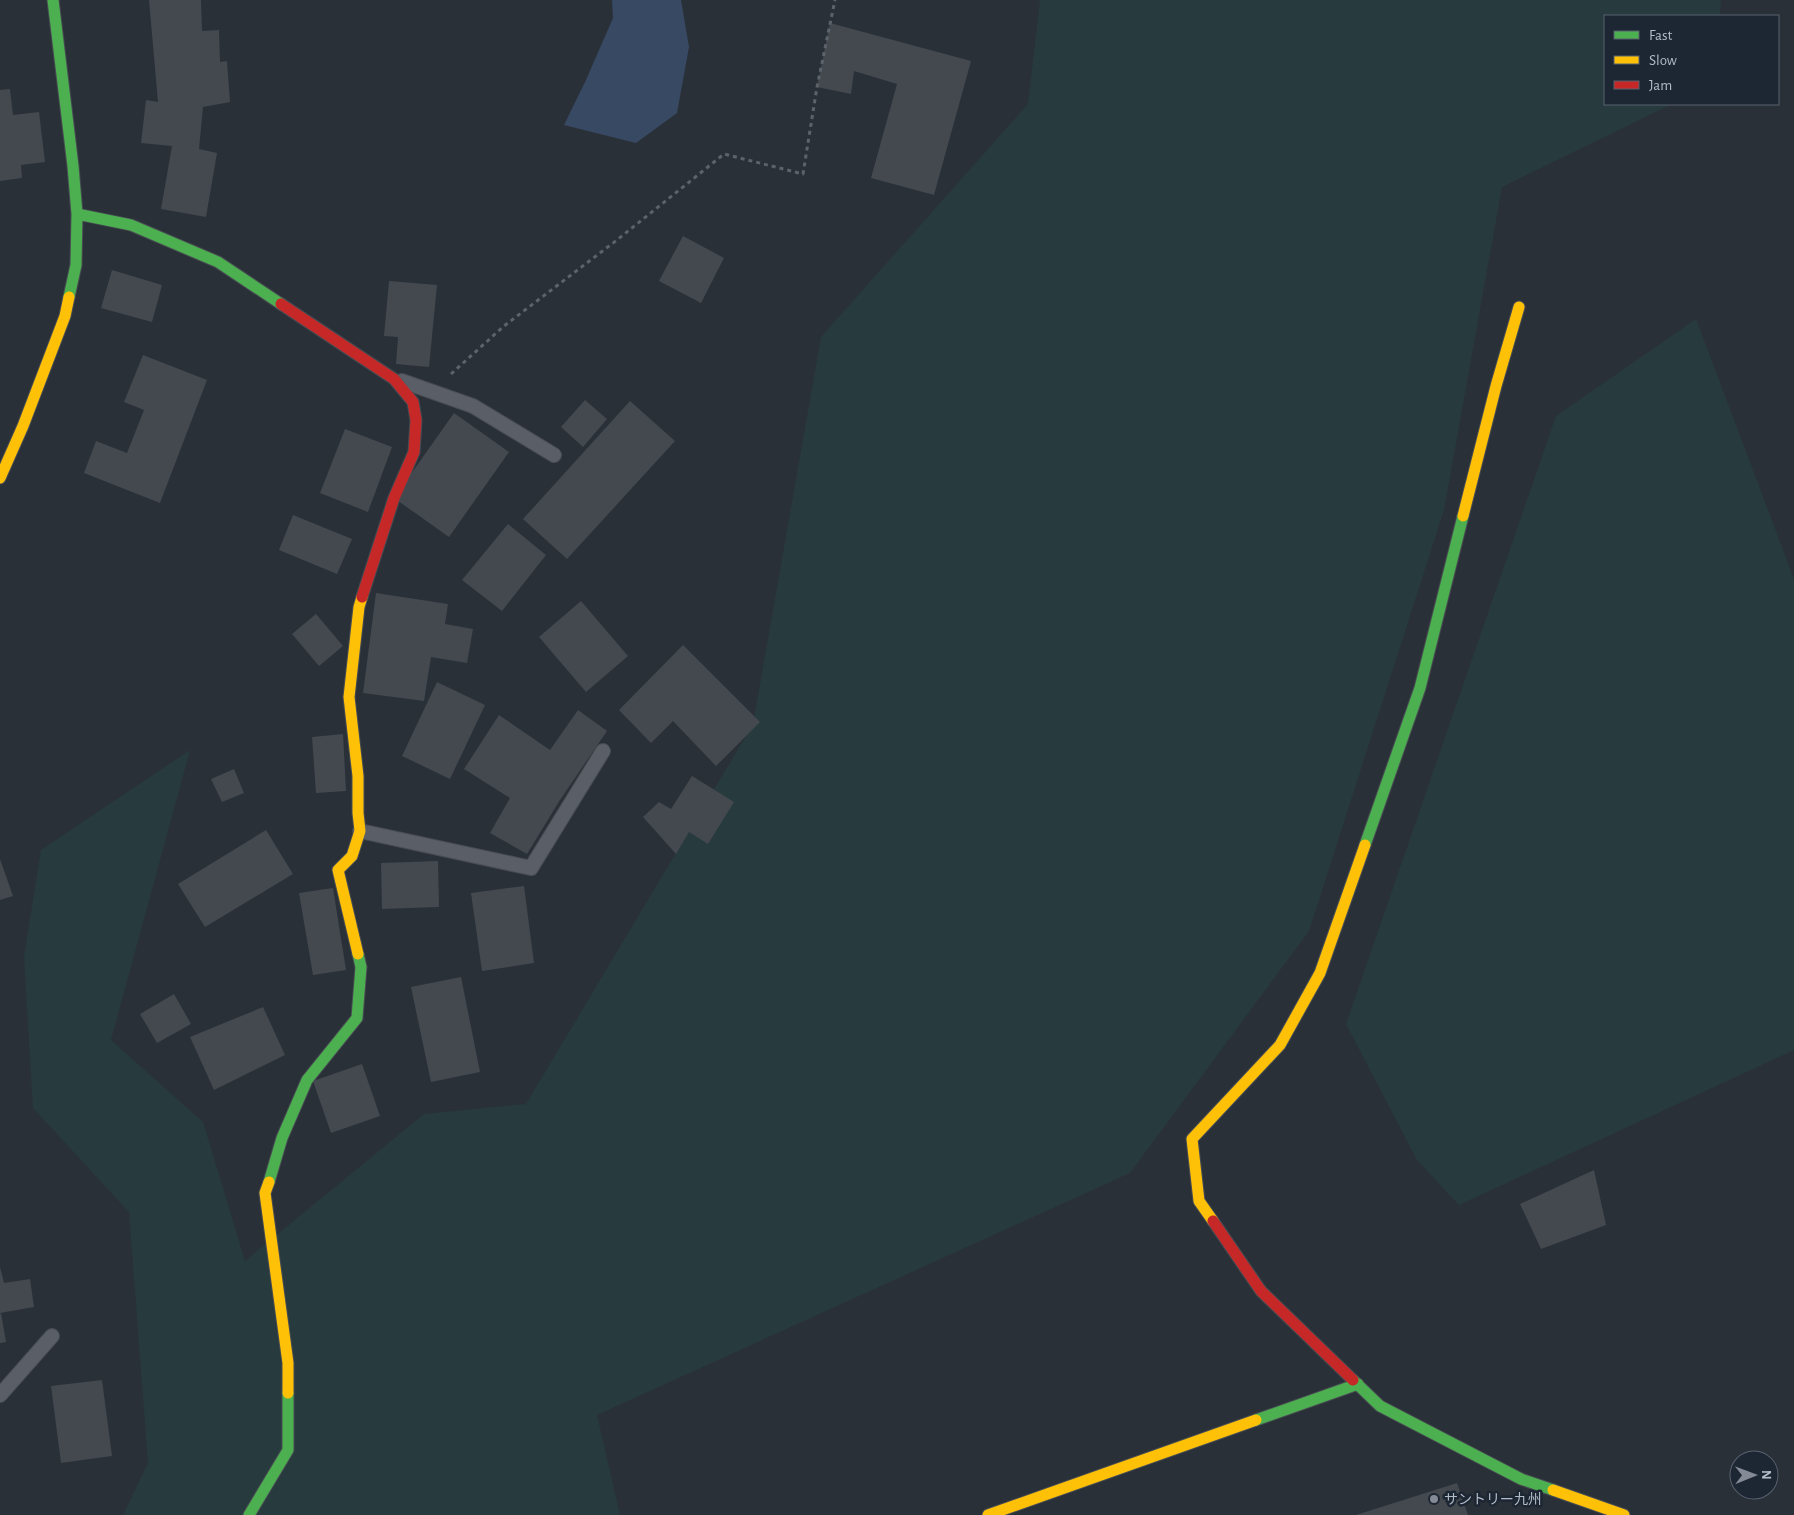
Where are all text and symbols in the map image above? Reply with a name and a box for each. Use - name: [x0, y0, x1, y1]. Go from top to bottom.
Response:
- legend: [1604, 15, 1779, 105]
- text: Fast: [1649, 28, 1673, 43]
- text: Slow: [1649, 53, 1677, 68]
- text: Jam: [1649, 78, 1672, 93]
- north arrow: [1729, 1450, 1779, 1500]
- text: N: [1759, 1470, 1773, 1480]
- place label: サントリー九州: [1444, 1491, 1542, 1507]
- marker: サントリー九州: [1428, 1493, 1440, 1505]

